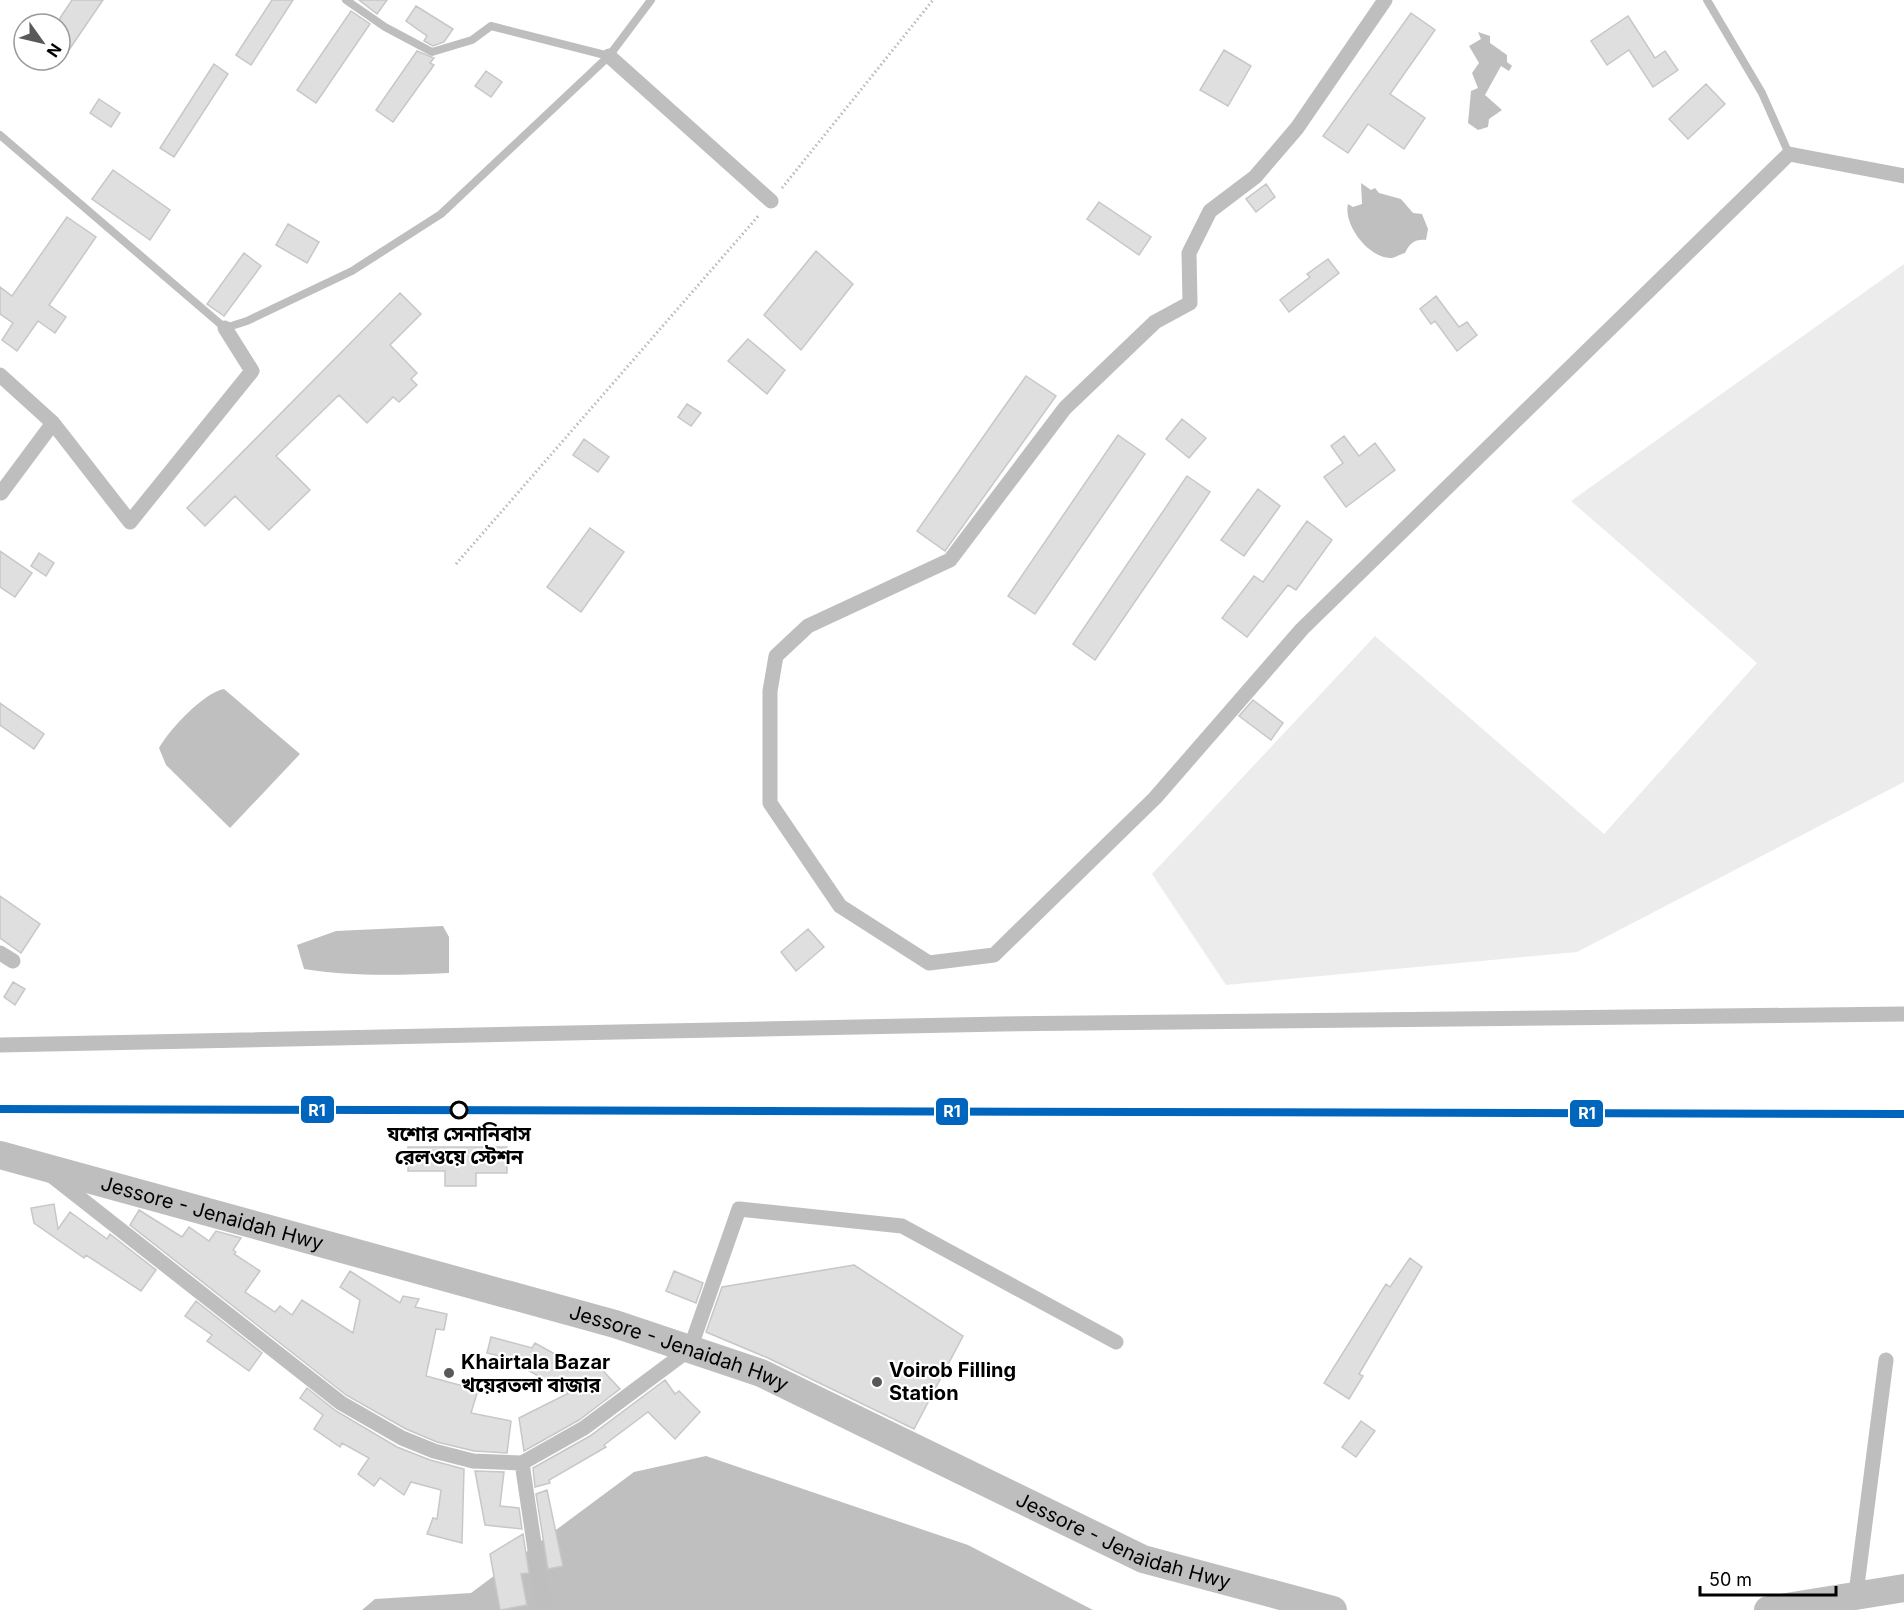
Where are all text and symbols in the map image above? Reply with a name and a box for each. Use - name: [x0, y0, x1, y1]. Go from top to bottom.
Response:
- north arrow: [12, 12, 72, 72]
- text: N: [43, 40, 66, 61]
- line badge: R1: [300, 1095, 335, 1124]
- line badge: R1: [935, 1097, 969, 1126]
- line badge: R1: [1569, 1099, 1604, 1128]
- text: R1: [308, 1100, 326, 1120]
- marker: যশোর সেনানিবাস রেলওয়ে স্টেশন: [450, 1101, 468, 1119]
- text: R1: [943, 1101, 961, 1121]
- text: R1: [1578, 1103, 1596, 1123]
- place label: যশোর সেনানিবাস রেলওয়ে স্টেশন: [386, 1122, 532, 1169]
- street label: Jessore - Jenaidah Hwy: [98, 1171, 326, 1255]
- street label: Jessore - Jenaidah Hwy: [567, 1300, 792, 1397]
- place label: Khairtala Bazar খয়েরতলা বাজার: [461, 1350, 610, 1397]
- place label: Voirob Filling Station: [889, 1358, 1016, 1405]
- marker: Khairtala Bazar খয়েরতলা বাজার: [442, 1366, 456, 1380]
- marker: Voirob Filling Station: [870, 1375, 884, 1389]
- street label: Jessore - Jenaidah Hwy: [1012, 1487, 1233, 1594]
- scale bar: [1700, 1559, 1836, 1597]
- text: 50 m: [1709, 1569, 1752, 1590]

